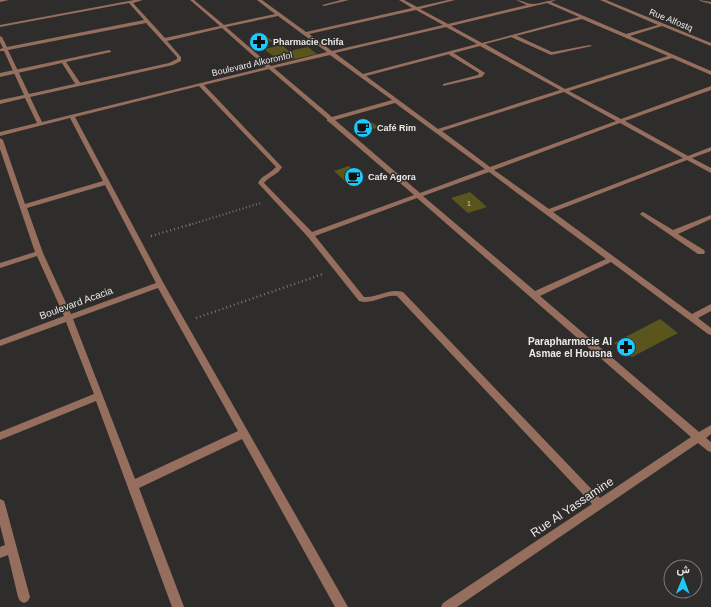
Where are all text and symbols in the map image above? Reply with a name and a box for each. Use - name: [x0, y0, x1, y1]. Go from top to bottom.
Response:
- street label: Rue Alfostq: [648, 7, 694, 33]
- pharmacy icon: Pharmacie Chifa: [248, 31, 270, 53]
- place label: Pharmacie Chifa: [273, 37, 345, 47]
- street label: Boulevard Alkoronfol: [211, 50, 293, 78]
- cafe icon: Café Rim: [352, 117, 374, 139]
- place label: Café Rim: [377, 123, 416, 133]
- cafe icon: Cafe Agora: [343, 166, 365, 188]
- place label: Cafe Agora: [368, 172, 417, 182]
- house number: 1: [467, 199, 472, 208]
- street label: Boulevard Acacia: [38, 284, 115, 321]
- place label: Parapharmacie Al Asmae el Housna: [528, 336, 612, 359]
- pharmacy icon: Parapharmacie Al Asmae el Housna: [615, 336, 637, 358]
- street label: Rue Al Yassamine: [528, 474, 616, 540]
- north arrow: [663, 559, 703, 599]
- text: ش: [676, 563, 690, 576]

